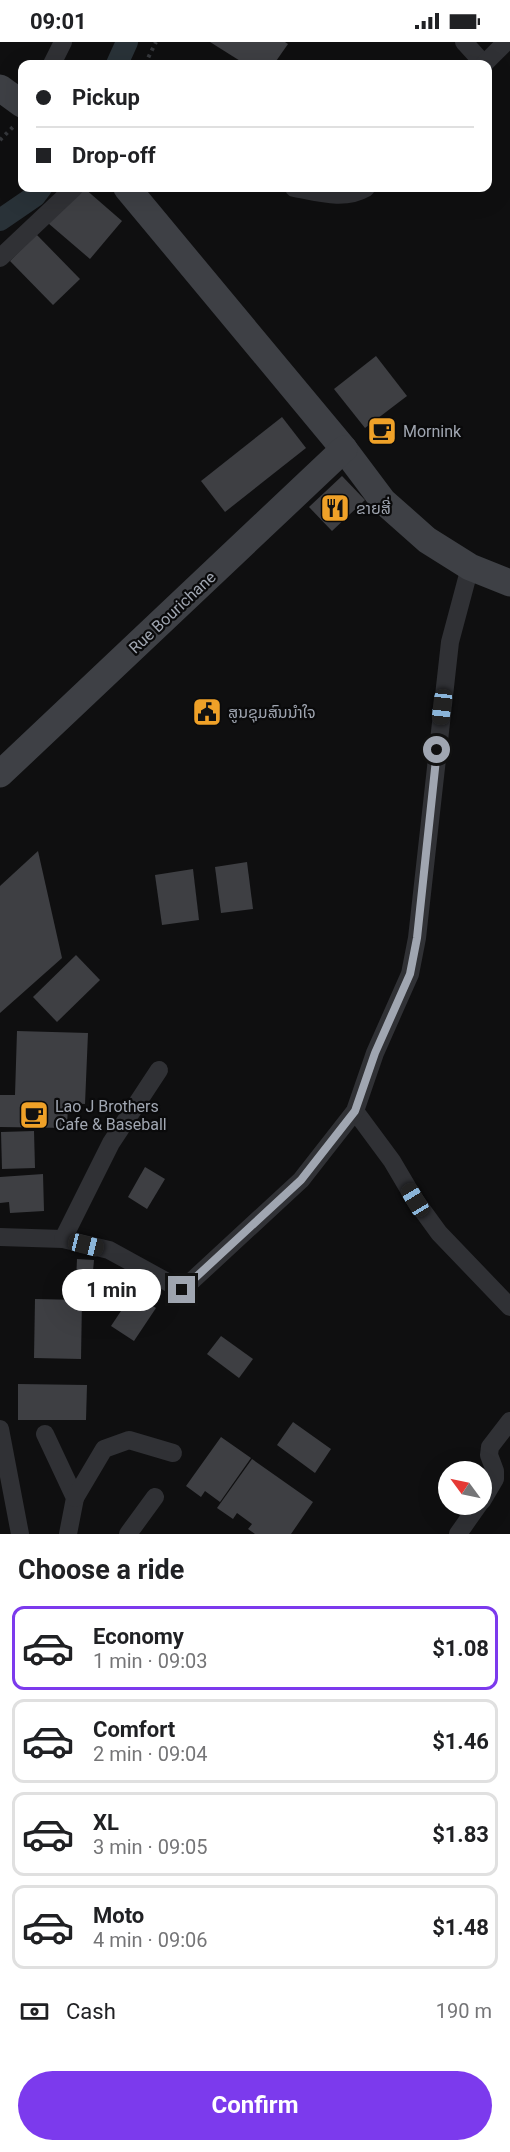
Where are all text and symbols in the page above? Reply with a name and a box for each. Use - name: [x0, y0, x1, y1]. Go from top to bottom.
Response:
- text: 09:01: [30, 9, 87, 34]
- text: Pickup: [72, 85, 140, 110]
- text: Drop-off: [72, 143, 156, 168]
- cafe icon: Mornink: [366, 415, 398, 447]
- place label: Mornink: [403, 422, 462, 441]
- restaurant icon: ຂາຍສີ່: [319, 492, 351, 524]
- place label: ຂາຍສີ່: [356, 496, 391, 518]
- street label: Rue Bourichane: [125, 567, 220, 657]
- car: [431, 688, 453, 726]
- public building icon: ສູນຊຸມສົນນຳໃຈ: [191, 696, 223, 728]
- place label: ສູນຊຸມສົນນຳໃຈ: [228, 703, 316, 723]
- route start: [423, 736, 450, 763]
- place label: Lao J Brothers Cafe & Baseball: [55, 1097, 167, 1134]
- cafe icon: Lao J Brothers Cafe & Baseball: [18, 1099, 50, 1131]
- car: [398, 1180, 432, 1220]
- car: [66, 1232, 106, 1258]
- callout: 1 min: [62, 1269, 161, 1311]
- route end: [168, 1276, 195, 1303]
- text: 1 min: [86, 1278, 137, 1302]
- north arrow: [438, 1461, 492, 1515]
- map controls: [438, 1461, 492, 1515]
- text: Choose a ride: [18, 1554, 184, 1586]
- icon: car: [21, 1621, 75, 1675]
- text: Economy: [93, 1624, 184, 1649]
- text: $1.08: [432, 1636, 489, 1661]
- text: 1 min · 09:03: [93, 1649, 208, 1673]
- icon: car: [21, 1714, 75, 1768]
- text: Comfort: [93, 1717, 175, 1742]
- text: $1.46: [432, 1729, 489, 1754]
- text: 2 min · 09:04: [93, 1742, 208, 1766]
- icon: car: [21, 1807, 75, 1861]
- text: XL: [93, 1810, 119, 1835]
- text: $1.83: [432, 1822, 489, 1847]
- text: 3 min · 09:05: [93, 1835, 208, 1859]
- icon: car: [21, 1900, 75, 1954]
- text: Moto: [93, 1903, 144, 1928]
- text: $1.48: [432, 1915, 489, 1940]
- text: 4 min · 09:06: [93, 1928, 208, 1952]
- icon: cash: [18, 1995, 51, 2028]
- text: Cash: [66, 1999, 116, 2024]
- text: 190 m: [436, 1999, 492, 2023]
- button: Confirm: [18, 2071, 492, 2140]

